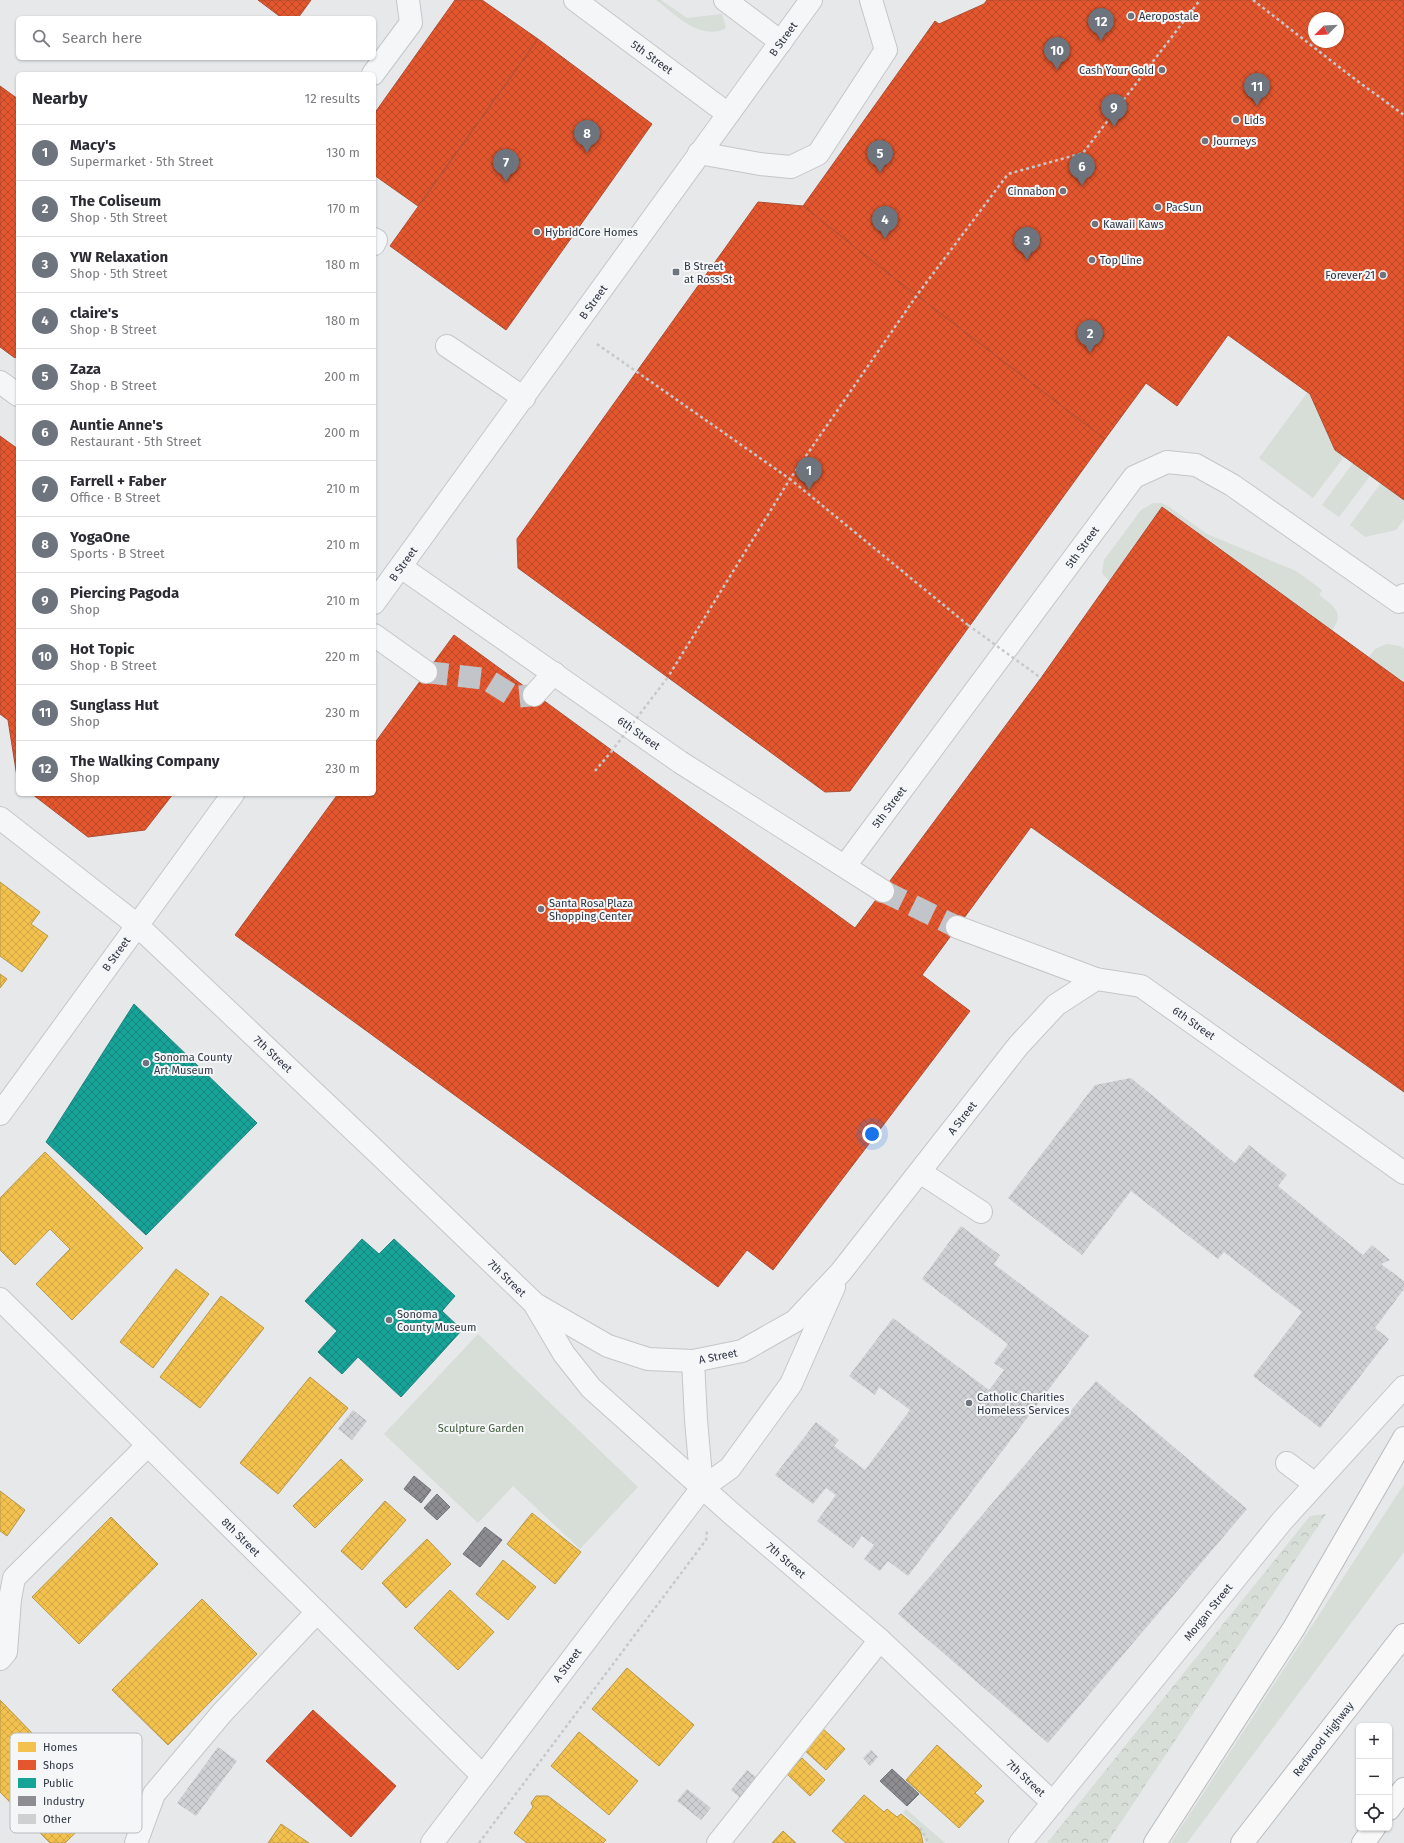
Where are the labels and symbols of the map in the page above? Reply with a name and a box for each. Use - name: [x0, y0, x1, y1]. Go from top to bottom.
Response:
- pin: 12: [1088, 8, 1114, 41]
- place label: Aeropostale: [1139, 10, 1199, 23]
- marker: Aeropostale: [1126, 11, 1136, 21]
- north arrow: [1308, 12, 1344, 48]
- street label: B Street: [767, 19, 800, 59]
- pin: 10: [1044, 37, 1070, 70]
- street label: 5th Street: [628, 38, 675, 77]
- place label: Cash Your Gold: [1079, 64, 1154, 77]
- marker: Cash Your Gold: [1157, 65, 1167, 75]
- pin: 11: [1244, 73, 1270, 106]
- pin: 9: [1101, 94, 1127, 127]
- place label: Lids: [1244, 114, 1264, 127]
- marker: Lids: [1231, 115, 1241, 125]
- pin: 8: [574, 120, 600, 153]
- place label: Journeys: [1213, 135, 1256, 148]
- marker: Journeys: [1200, 136, 1210, 146]
- pin: 5: [867, 140, 893, 173]
- pin: 7: [493, 149, 519, 182]
- pin: 6: [1069, 153, 1095, 186]
- place label: Cinnabon: [1007, 185, 1055, 198]
- marker: Cinnabon: [1058, 186, 1068, 196]
- place label: PacSun: [1166, 201, 1202, 214]
- marker: PacSun: [1153, 202, 1163, 212]
- pin: 4: [872, 206, 898, 239]
- place label: Kawaii Kaws: [1103, 218, 1164, 231]
- marker: Kawaii Kaws: [1090, 219, 1100, 229]
- place label: HybridCore Homes: [545, 226, 638, 239]
- marker: HybridCore Homes: [532, 227, 542, 237]
- pin: 3: [1014, 227, 1040, 260]
- place label: Top Line: [1100, 254, 1142, 267]
- marker: Top Line: [1087, 255, 1097, 265]
- place label: B Street at Ross St: [684, 260, 733, 286]
- marker: B Street at Ross St: [671, 267, 681, 277]
- place label: Forever 21: [1325, 269, 1375, 282]
- marker: Forever 21: [1378, 270, 1388, 280]
- street label: B Street: [577, 282, 610, 322]
- pin: 2: [1077, 320, 1103, 353]
- pin: 1: [796, 457, 822, 490]
- street label: 5th Street: [1063, 524, 1102, 571]
- street label: B Street: [387, 544, 420, 584]
- street label: 6th Street: [615, 714, 663, 753]
- street label: 5th Street: [870, 784, 909, 831]
- place label: Santa Rosa Plaza Shopping Center: [549, 897, 633, 923]
- marker: Santa Rosa Plaza Shopping Center: [536, 904, 546, 914]
- street label: B Street: [100, 934, 133, 974]
- street label: 6th Street: [1170, 1004, 1218, 1043]
- street label: 7th Street: [251, 1033, 295, 1076]
- place label: Sonoma County Art Museum: [154, 1051, 233, 1077]
- marker: Sonoma County Art Museum: [141, 1058, 151, 1068]
- street label: A Street: [945, 1099, 980, 1138]
- your location: [862, 1124, 882, 1144]
- street label: 7th Street: [485, 1257, 528, 1300]
- place label: Sonoma County Museum: [397, 1308, 476, 1334]
- marker: Sonoma County Museum: [384, 1315, 394, 1325]
- street label: A Street: [698, 1346, 739, 1367]
- place label: Catholic Charities Homeless Services: [977, 1391, 1070, 1417]
- marker: Catholic Charities Homeless Services: [964, 1398, 974, 1408]
- park label: Sculpture Garden: [438, 1422, 524, 1435]
- street label: 8th Street: [219, 1515, 263, 1559]
- street label: 7th Street: [763, 1540, 808, 1581]
- street label: Morgan Street: [1181, 1581, 1235, 1644]
- street label: A Street: [550, 1646, 584, 1685]
- street label: Redwood Highway: [1290, 1699, 1357, 1779]
- legend: [10, 1733, 142, 1833]
- text: Homes: [43, 1741, 77, 1754]
- street label: 7th Street: [1004, 1757, 1048, 1800]
- text: Shops: [43, 1759, 74, 1772]
- text: Public: [43, 1777, 74, 1790]
- text: Industry: [43, 1795, 85, 1808]
- text: Other: [43, 1813, 72, 1826]

